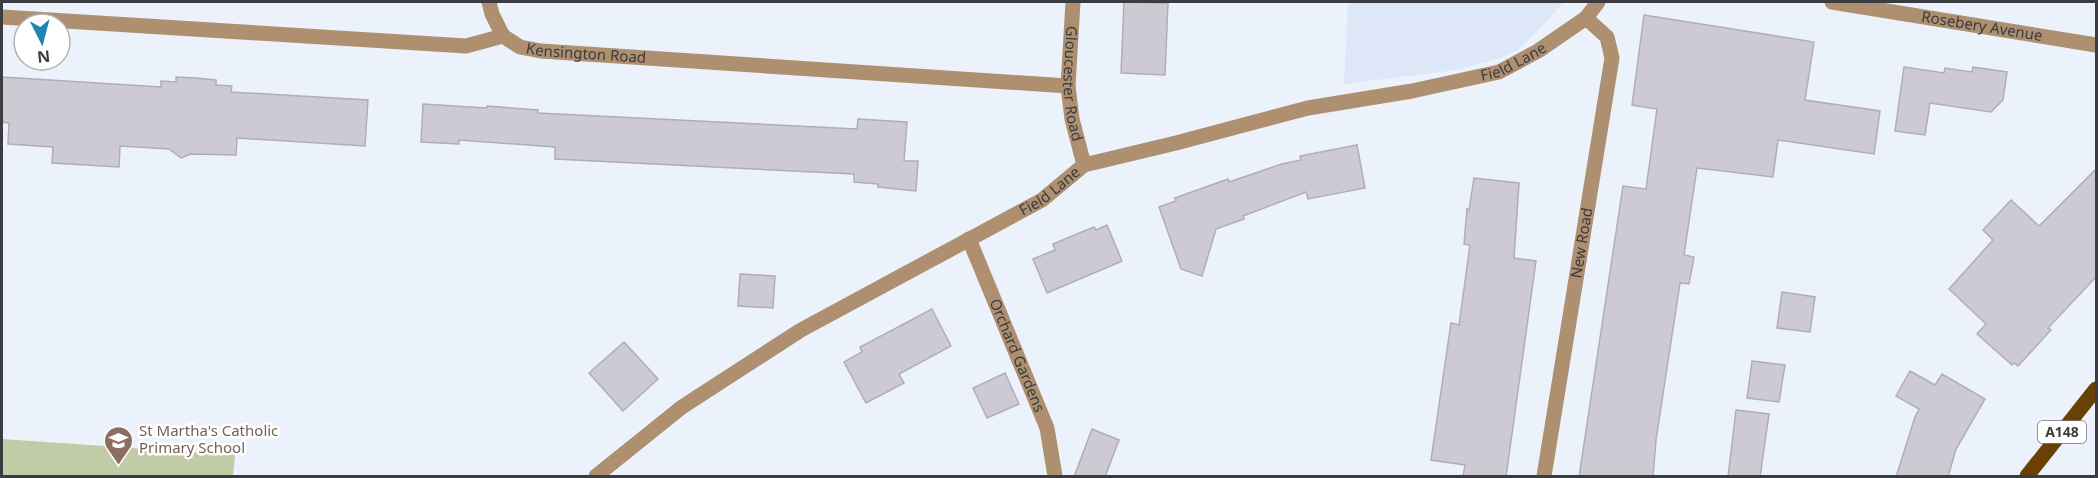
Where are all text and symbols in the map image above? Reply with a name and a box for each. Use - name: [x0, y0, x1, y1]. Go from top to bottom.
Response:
- street label: Rosebery Avenue: [1920, 6, 2044, 45]
- north arrow: [12, 12, 72, 72]
- street label: Gloucester Road: [1059, 25, 1088, 143]
- street label: Kensington Road: [525, 37, 647, 67]
- street label: Field Lane: [1478, 37, 1550, 85]
- text: N: [36, 45, 51, 69]
- street label: Field Lane: [1015, 162, 1084, 220]
- street label: New Road: [1565, 206, 1597, 280]
- street label: Orchard Gardens: [986, 295, 1050, 415]
- place label: St Martha's Catholic Primary School: [139, 420, 278, 457]
- road number: A148: [2038, 421, 2086, 443]
- school or university icon: St Martha's Catholic Primary School: [102, 424, 134, 466]

